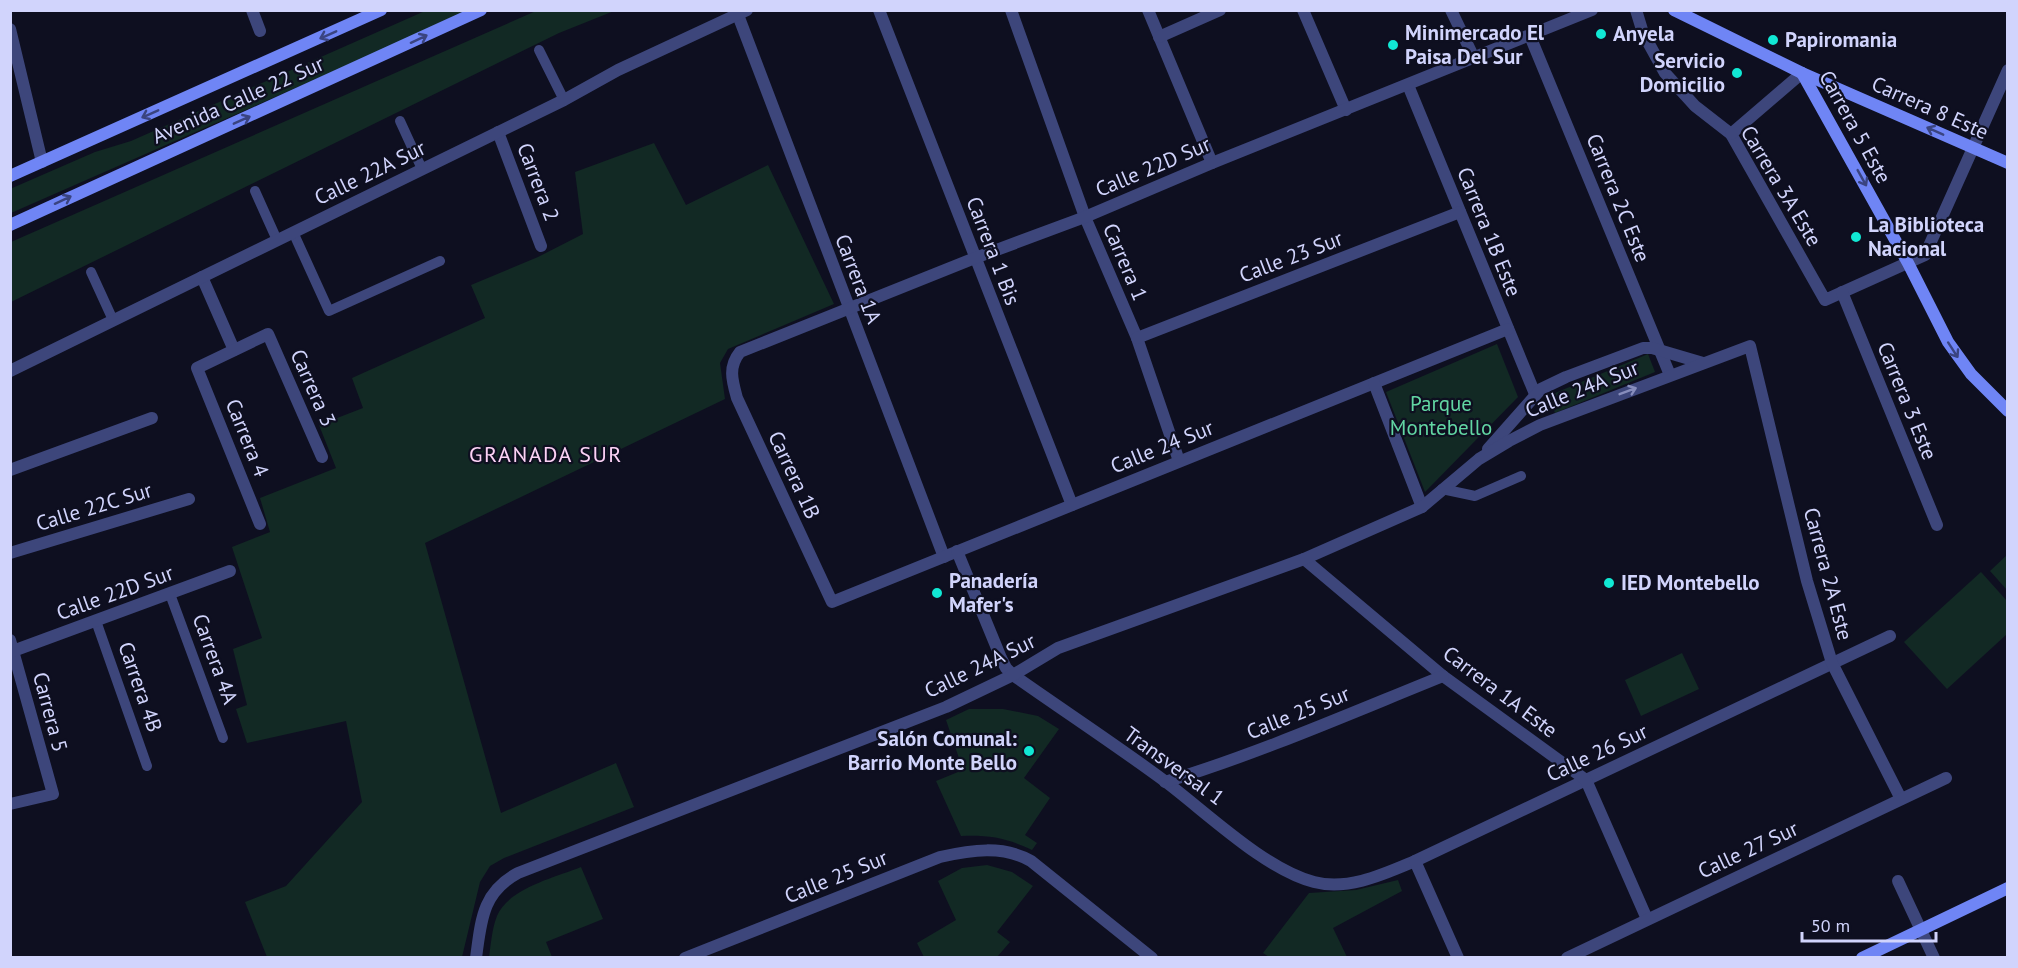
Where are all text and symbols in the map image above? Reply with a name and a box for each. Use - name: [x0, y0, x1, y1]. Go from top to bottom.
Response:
- place label: Minimercado El Paisa Del Sur: [1405, 19, 1545, 70]
- place label: Anyela: [1613, 20, 1674, 47]
- place label: Papiromania: [1785, 26, 1897, 53]
- marker: Anyela: [1594, 27, 1608, 41]
- one-way arrow: [319, 29, 337, 41]
- one-way arrow: [409, 33, 427, 44]
- marker: Papiromania: [1766, 33, 1780, 47]
- marker: Minimercado El Paisa Del Sur: [1386, 38, 1400, 52]
- place label: Servicio Domicilio: [1640, 47, 1725, 98]
- street label: Avenida Calle 22 Sur: [148, 50, 328, 150]
- marker: Servicio Domicilio: [1730, 66, 1744, 80]
- street label: Carrera 5 Este: [1813, 66, 1898, 188]
- street label: Carrera 8 Este: [1868, 70, 1993, 145]
- one-way arrow: [141, 109, 159, 121]
- one-way arrow: [232, 114, 250, 126]
- street label: Carrera 3A Este: [1735, 120, 1828, 251]
- one-way arrow: [1926, 125, 1944, 136]
- street label: Calle 22D Sur: [1091, 130, 1214, 203]
- street label: Carrera 2C Este: [1580, 130, 1656, 266]
- street label: Calle 22A Sur: [310, 134, 430, 211]
- street label: Carrera 2: [511, 139, 566, 225]
- street label: Carrera 1B Este: [1451, 163, 1528, 300]
- one-way arrow: [1857, 169, 1868, 187]
- one-way arrow: [54, 193, 72, 205]
- street label: Carrera 1 Bis: [960, 193, 1026, 309]
- place label: La Biblioteca Nacional: [1868, 211, 1984, 262]
- street label: Carrera 1: [1097, 219, 1154, 305]
- street label: Calle 23 Sur: [1235, 224, 1346, 289]
- street label: Carrera 1A: [829, 230, 888, 328]
- marker: La Biblioteca Nacional: [1849, 230, 1863, 244]
- street label: Carrera 3 Este: [1872, 338, 1943, 464]
- one-way arrow: [1947, 342, 1960, 359]
- street label: Carrera 3: [285, 345, 342, 431]
- street label: Calle 24A Sur: [1521, 354, 1643, 424]
- one-way arrow: [1618, 385, 1636, 396]
- park label: Parque Montebello: [1390, 390, 1492, 441]
- street label: Carrera 4: [220, 395, 275, 481]
- street label: Calle 24 Sur: [1106, 414, 1217, 479]
- street label: Carrera 1B: [762, 427, 827, 523]
- district label: GRANADA SUR: [469, 440, 623, 468]
- street label: Calle 22C Sur: [33, 476, 155, 537]
- street label: Carrera 2A Este: [1798, 505, 1859, 643]
- street label: Calle 22D Sur: [53, 559, 177, 626]
- place label: Panadería Mafer's: [949, 567, 1038, 618]
- place label: IED Montebello: [1621, 569, 1760, 596]
- marker: IED Montebello: [1602, 576, 1616, 590]
- marker: Panadería Mafer's: [930, 586, 944, 600]
- street label: Carrera 4A: [187, 610, 244, 708]
- street label: Calle 24A Sur: [920, 627, 1040, 704]
- street label: Carrera 4B: [112, 638, 169, 736]
- street label: Carrera 1A Este: [1438, 640, 1563, 743]
- street label: Carrera 5: [27, 669, 74, 755]
- street label: Calle 25 Sur: [1242, 680, 1353, 745]
- street label: Calle 26 Sur: [1542, 717, 1652, 788]
- street label: Transversal 1: [1119, 720, 1230, 811]
- place label: Salón Comunal: Barrio Monte Bello: [848, 725, 1017, 776]
- marker: Salón Comunal: Barrio Monte Bello: [1022, 744, 1036, 758]
- street label: Calle 27 Sur: [1693, 815, 1802, 885]
- street label: Calle 25 Sur: [780, 844, 891, 909]
- scale bar: [1802, 905, 1936, 943]
- text: 50 m: [1811, 914, 1850, 937]

